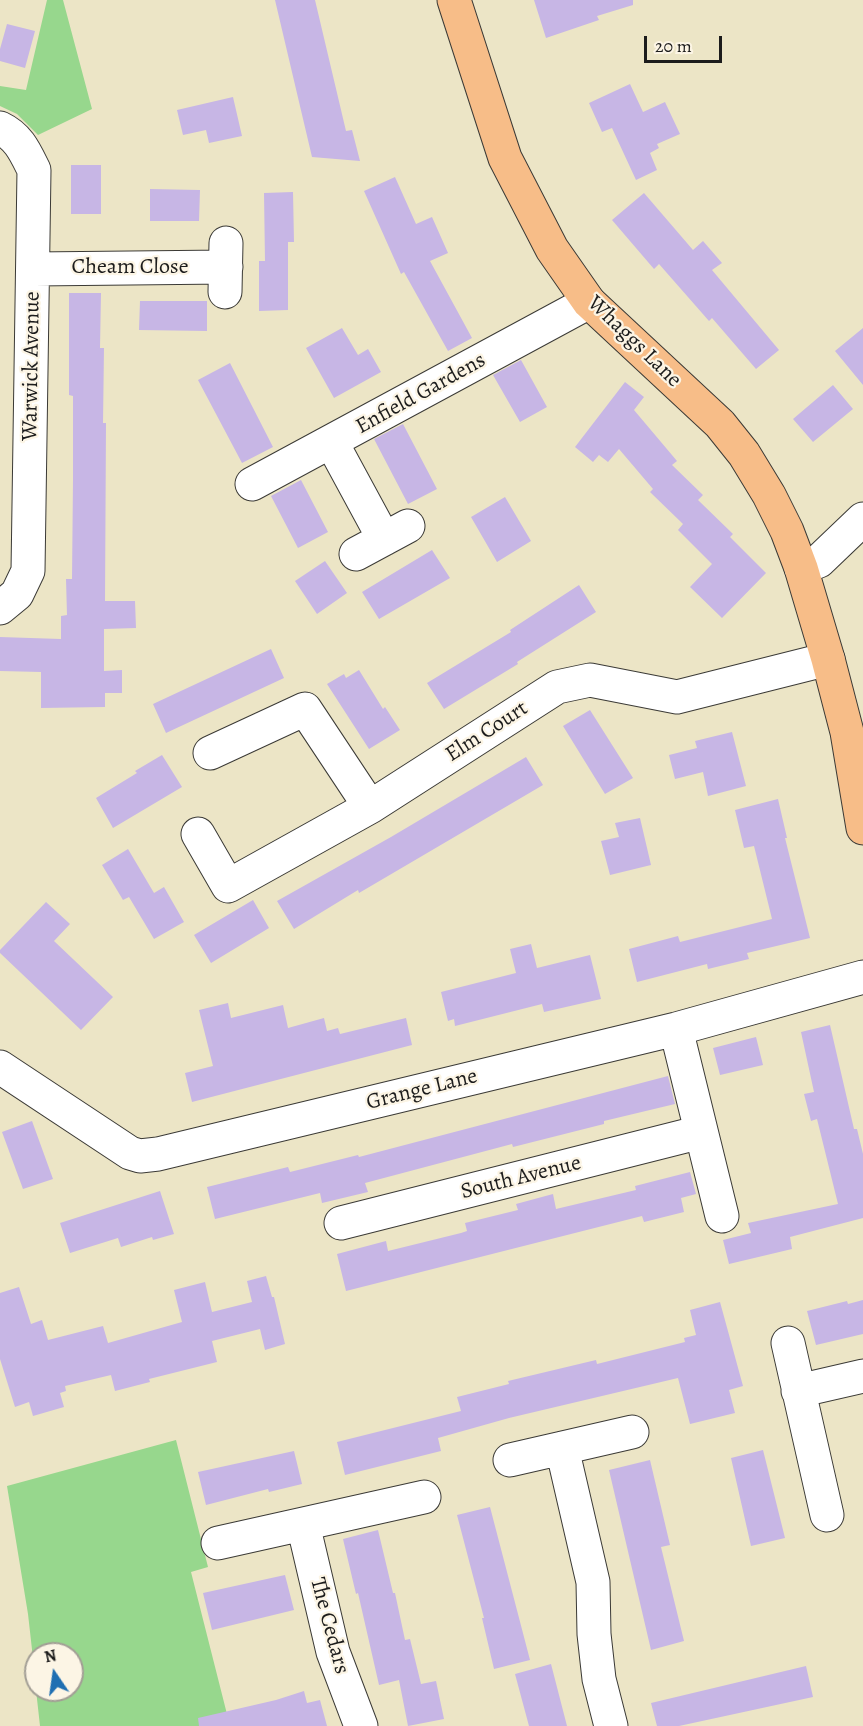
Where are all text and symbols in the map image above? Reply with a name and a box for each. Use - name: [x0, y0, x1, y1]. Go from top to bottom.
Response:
- scale bar: [647, 24, 725, 62]
- text: 20 m: [655, 34, 692, 58]
- street label: Cheam Close: [71, 255, 189, 281]
- street label: Warwick Avenue: [17, 291, 47, 441]
- street label: Whaggs Lane: [581, 291, 687, 393]
- street label: Enfield Gardens: [352, 348, 490, 440]
- street label: Elm Court: [441, 696, 533, 768]
- street label: Grange Lane: [364, 1063, 480, 1117]
- street label: South Avenue: [458, 1150, 584, 1206]
- street label: The Cedars: [304, 1575, 354, 1677]
- north arrow: [24, 1642, 84, 1702]
- text: N: [42, 1644, 59, 1668]

